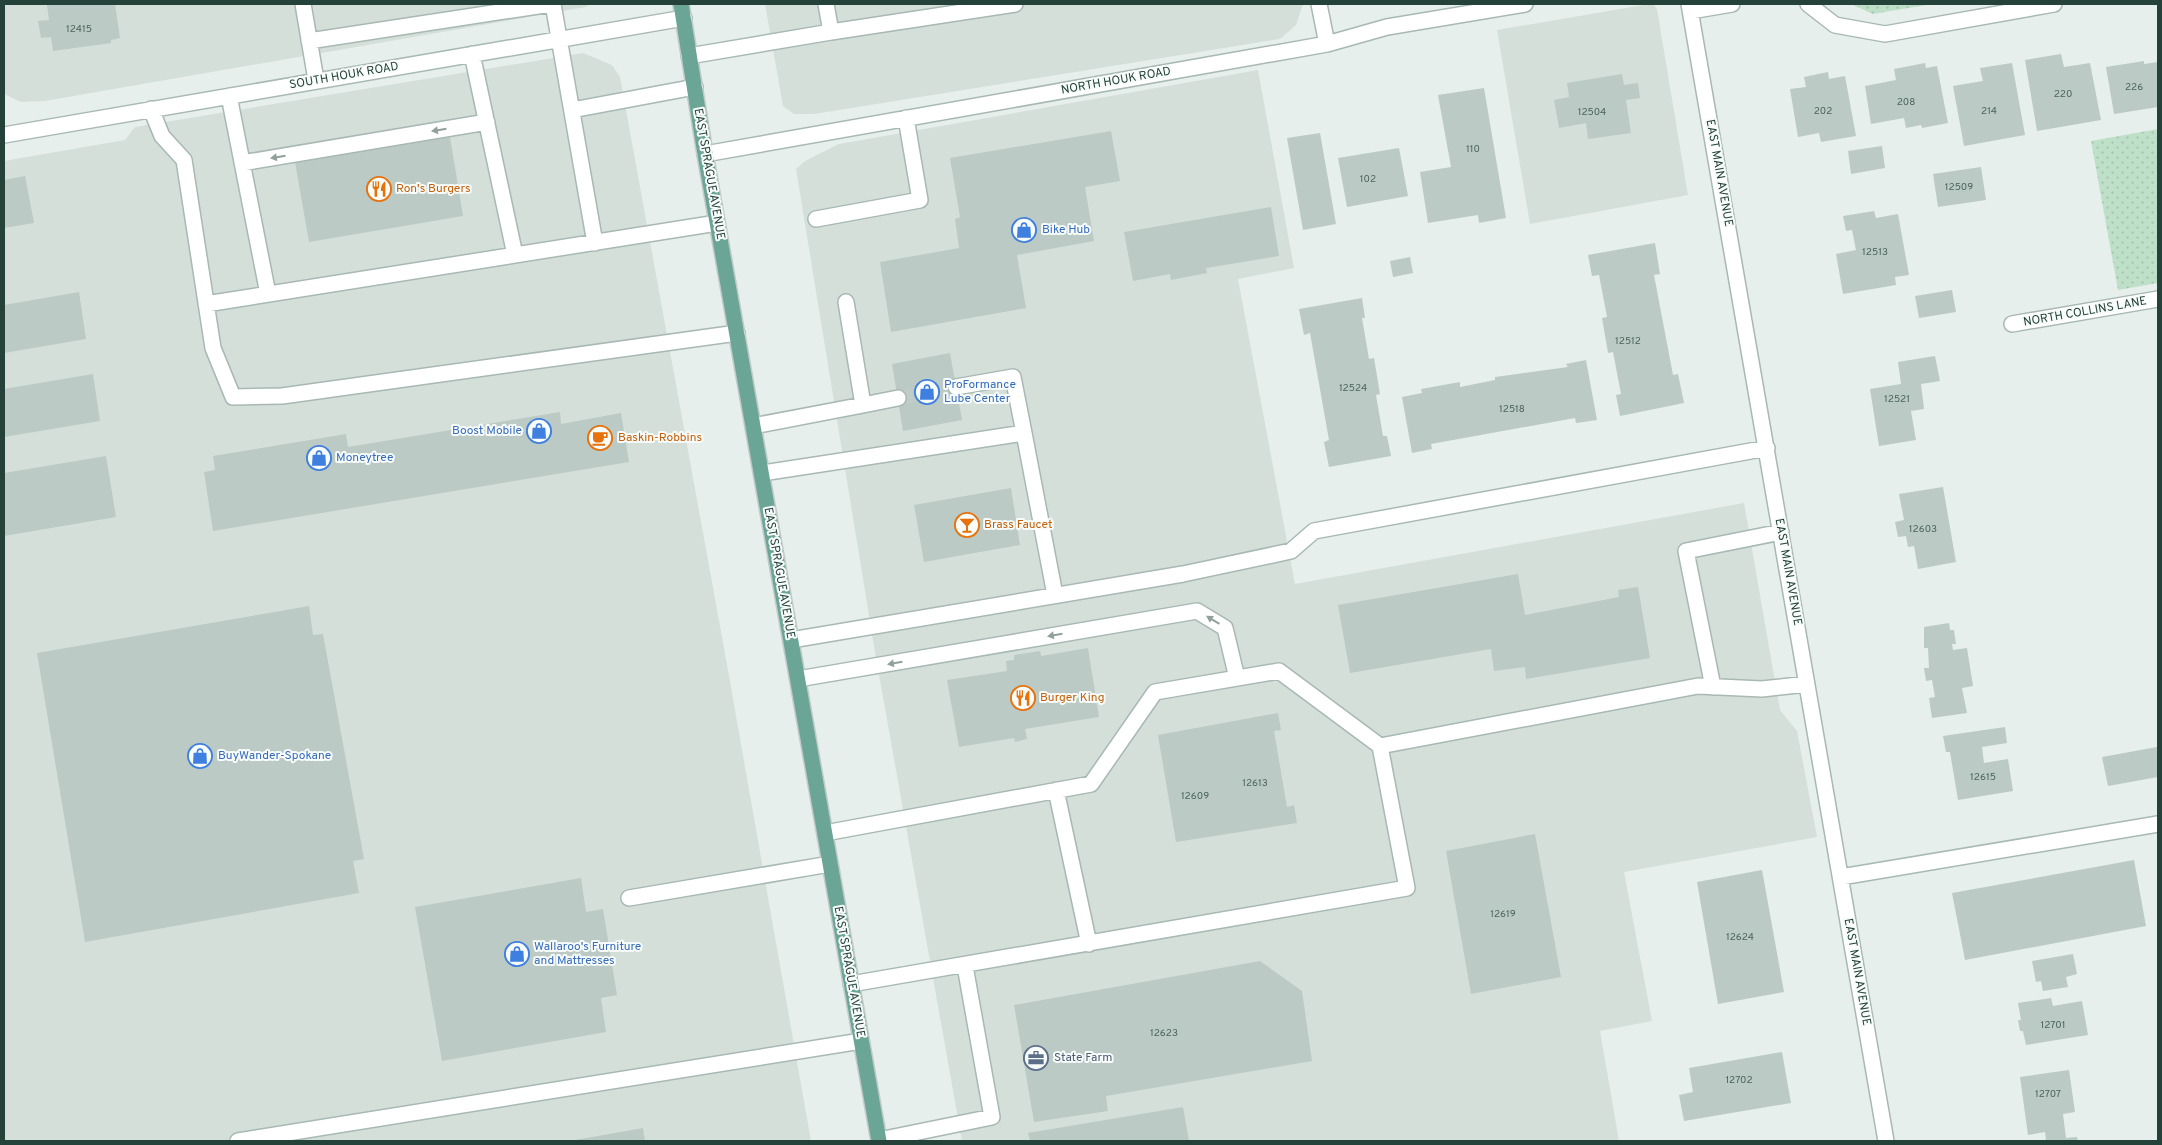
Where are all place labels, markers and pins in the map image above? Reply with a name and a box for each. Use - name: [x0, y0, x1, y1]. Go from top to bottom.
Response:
- restaurant icon: Ron's Burgers: [366, 176, 392, 202]
- place label: Ron's Burgers: [396, 181, 471, 197]
- shop icon: Bike Hub: [1011, 217, 1037, 243]
- place label: Bike Hub: [1042, 222, 1090, 238]
- place label: ProFormance Lube Center: [944, 377, 1016, 407]
- shop icon: ProFormance Lube Center: [914, 379, 940, 405]
- shop icon: Boost Mobile: [526, 418, 552, 444]
- place label: Boost Mobile: [452, 423, 522, 439]
- cafe icon: Baskin-Robbins: [587, 425, 613, 451]
- place label: Baskin-Robbins: [618, 430, 702, 446]
- shop icon: Moneytree: [306, 445, 332, 471]
- place label: Moneytree: [336, 450, 393, 466]
- bar icon: Brass Faucet: [954, 512, 980, 538]
- place label: Brass Faucet: [984, 517, 1052, 533]
- restaurant icon: Burger King: [1010, 685, 1036, 711]
- place label: Burger King: [1040, 690, 1105, 706]
- shop icon: BuyWander-Spokane: [187, 743, 213, 769]
- place label: BuyWander-Spokane: [218, 748, 331, 764]
- place label: Wallaroo's Furniture and Mattresses: [534, 939, 641, 969]
- shop icon: Wallaroo's Furniture and Mattresses: [504, 941, 530, 967]
- office icon: State Farm: [1023, 1045, 1049, 1071]
- place label: State Farm: [1054, 1050, 1112, 1066]

